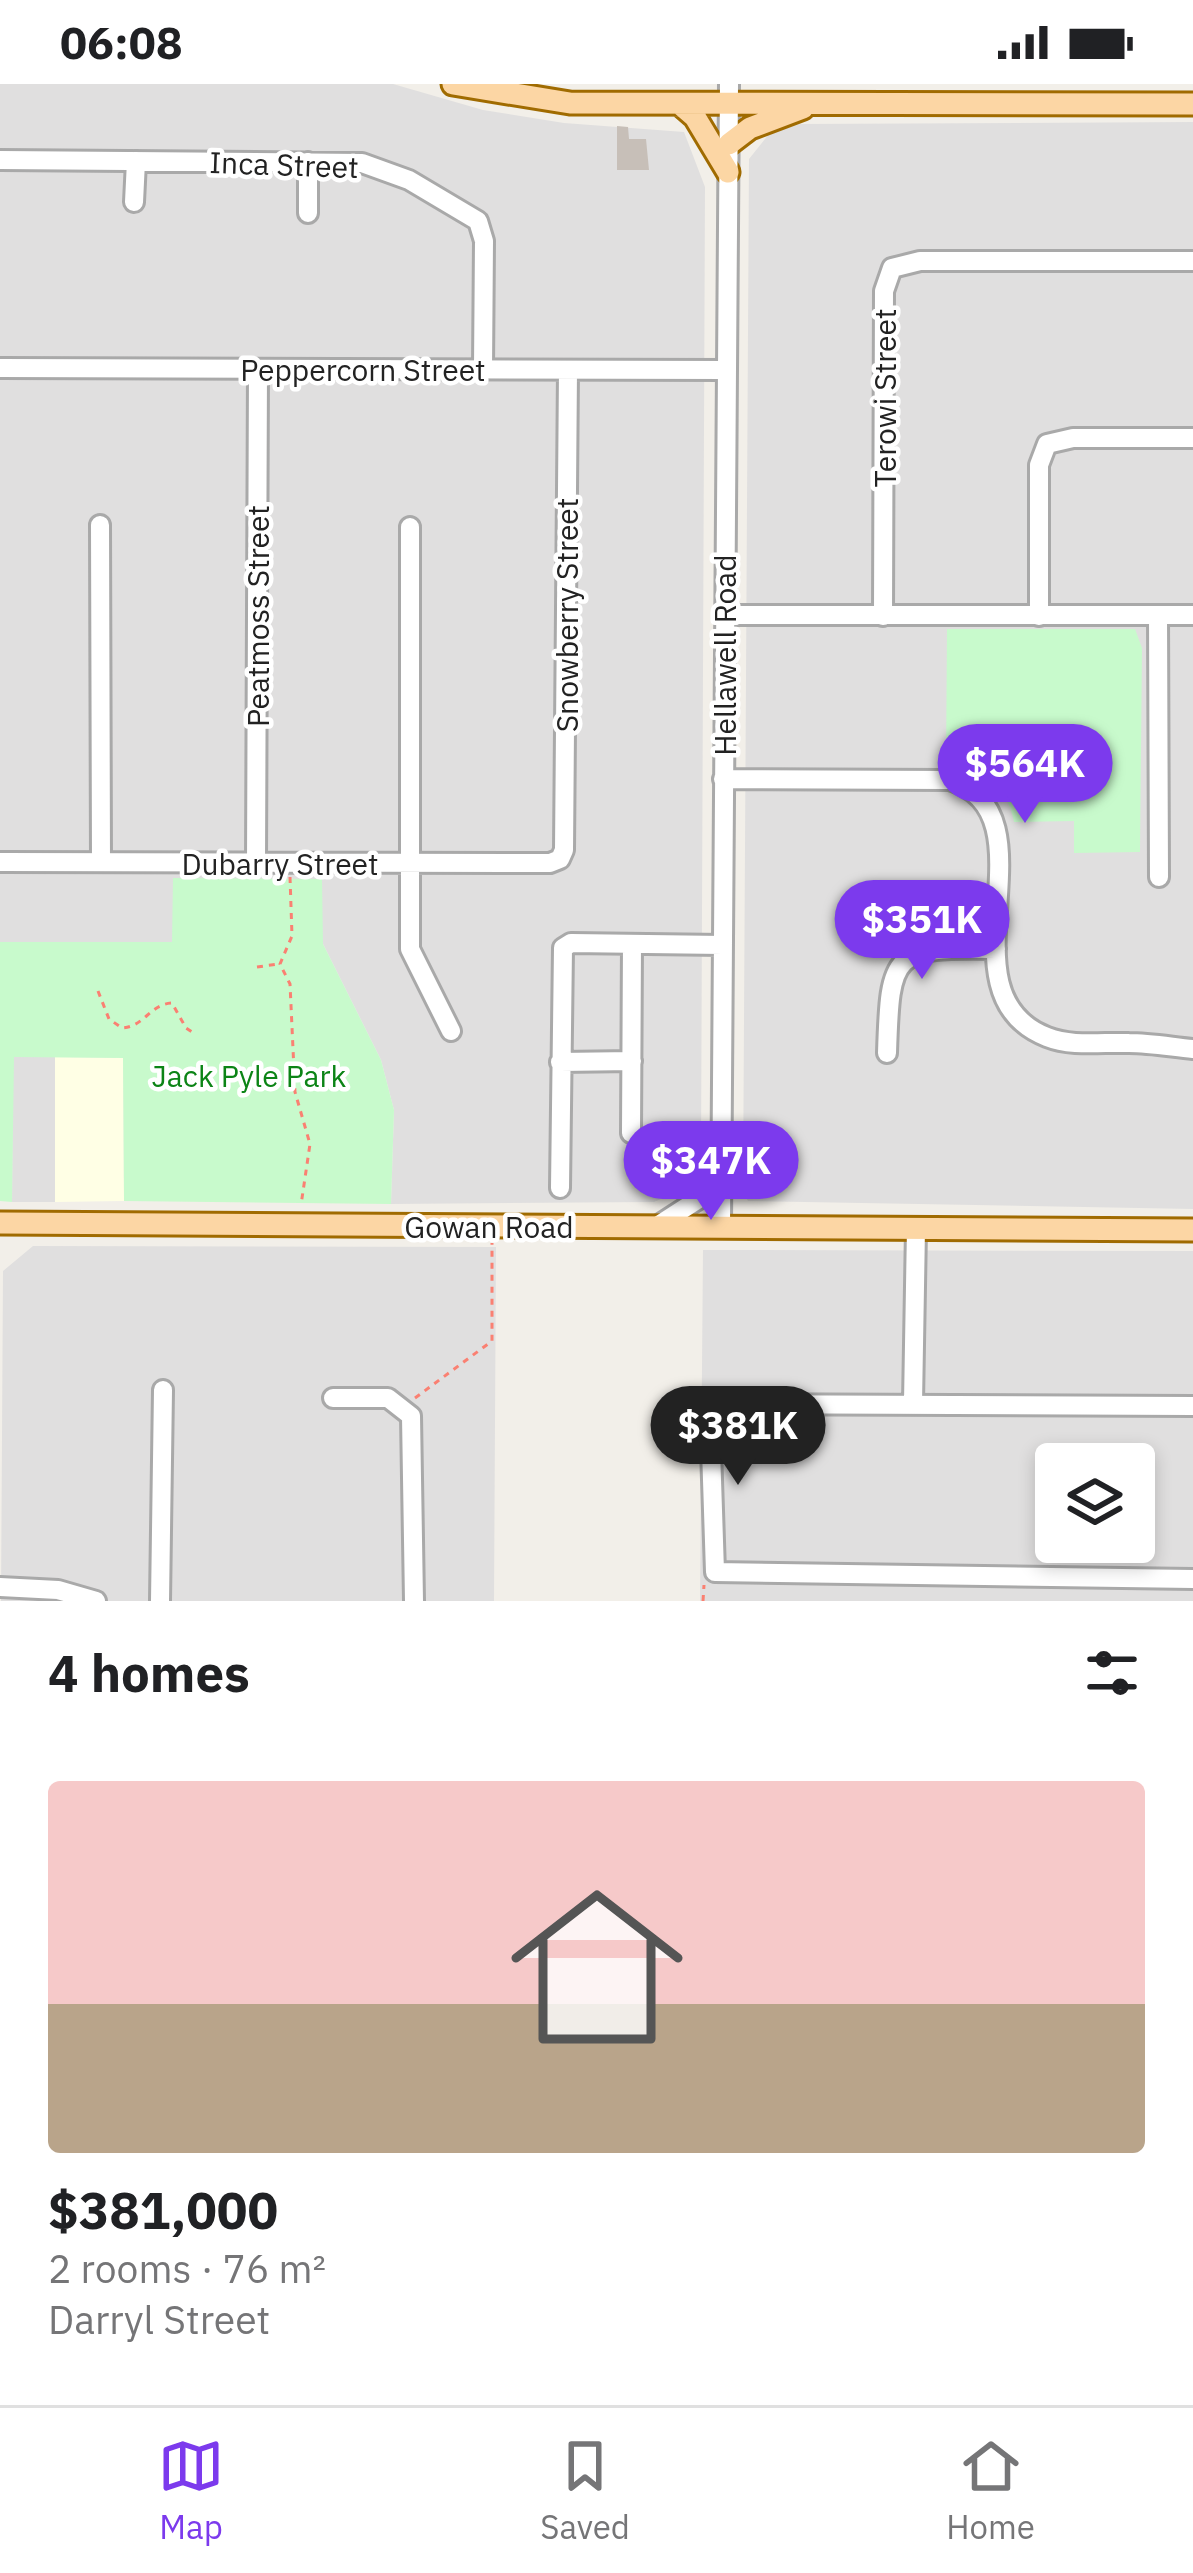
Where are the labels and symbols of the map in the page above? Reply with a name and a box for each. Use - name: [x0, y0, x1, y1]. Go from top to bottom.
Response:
- street label: Inca Street: [209, 142, 359, 186]
- street label: Terowi Street: [865, 308, 904, 488]
- street label: Peppercorn Street: [240, 350, 486, 389]
- street label: Snowberry Street: [547, 498, 586, 732]
- street label: Peatmoss Street: [238, 505, 277, 727]
- street label: Hellawell Road: [705, 554, 744, 756]
- pin: $564K: [941, 724, 1109, 826]
- street label: Dubarry Street: [181, 844, 379, 883]
- pin: $351K: [838, 880, 1006, 982]
- park label: Jack Pyle Park: [152, 1056, 347, 1095]
- pin: $347K: [627, 1121, 795, 1223]
- street label: Gowan Road: [404, 1207, 574, 1246]
- pin: $381K: [654, 1386, 822, 1488]

